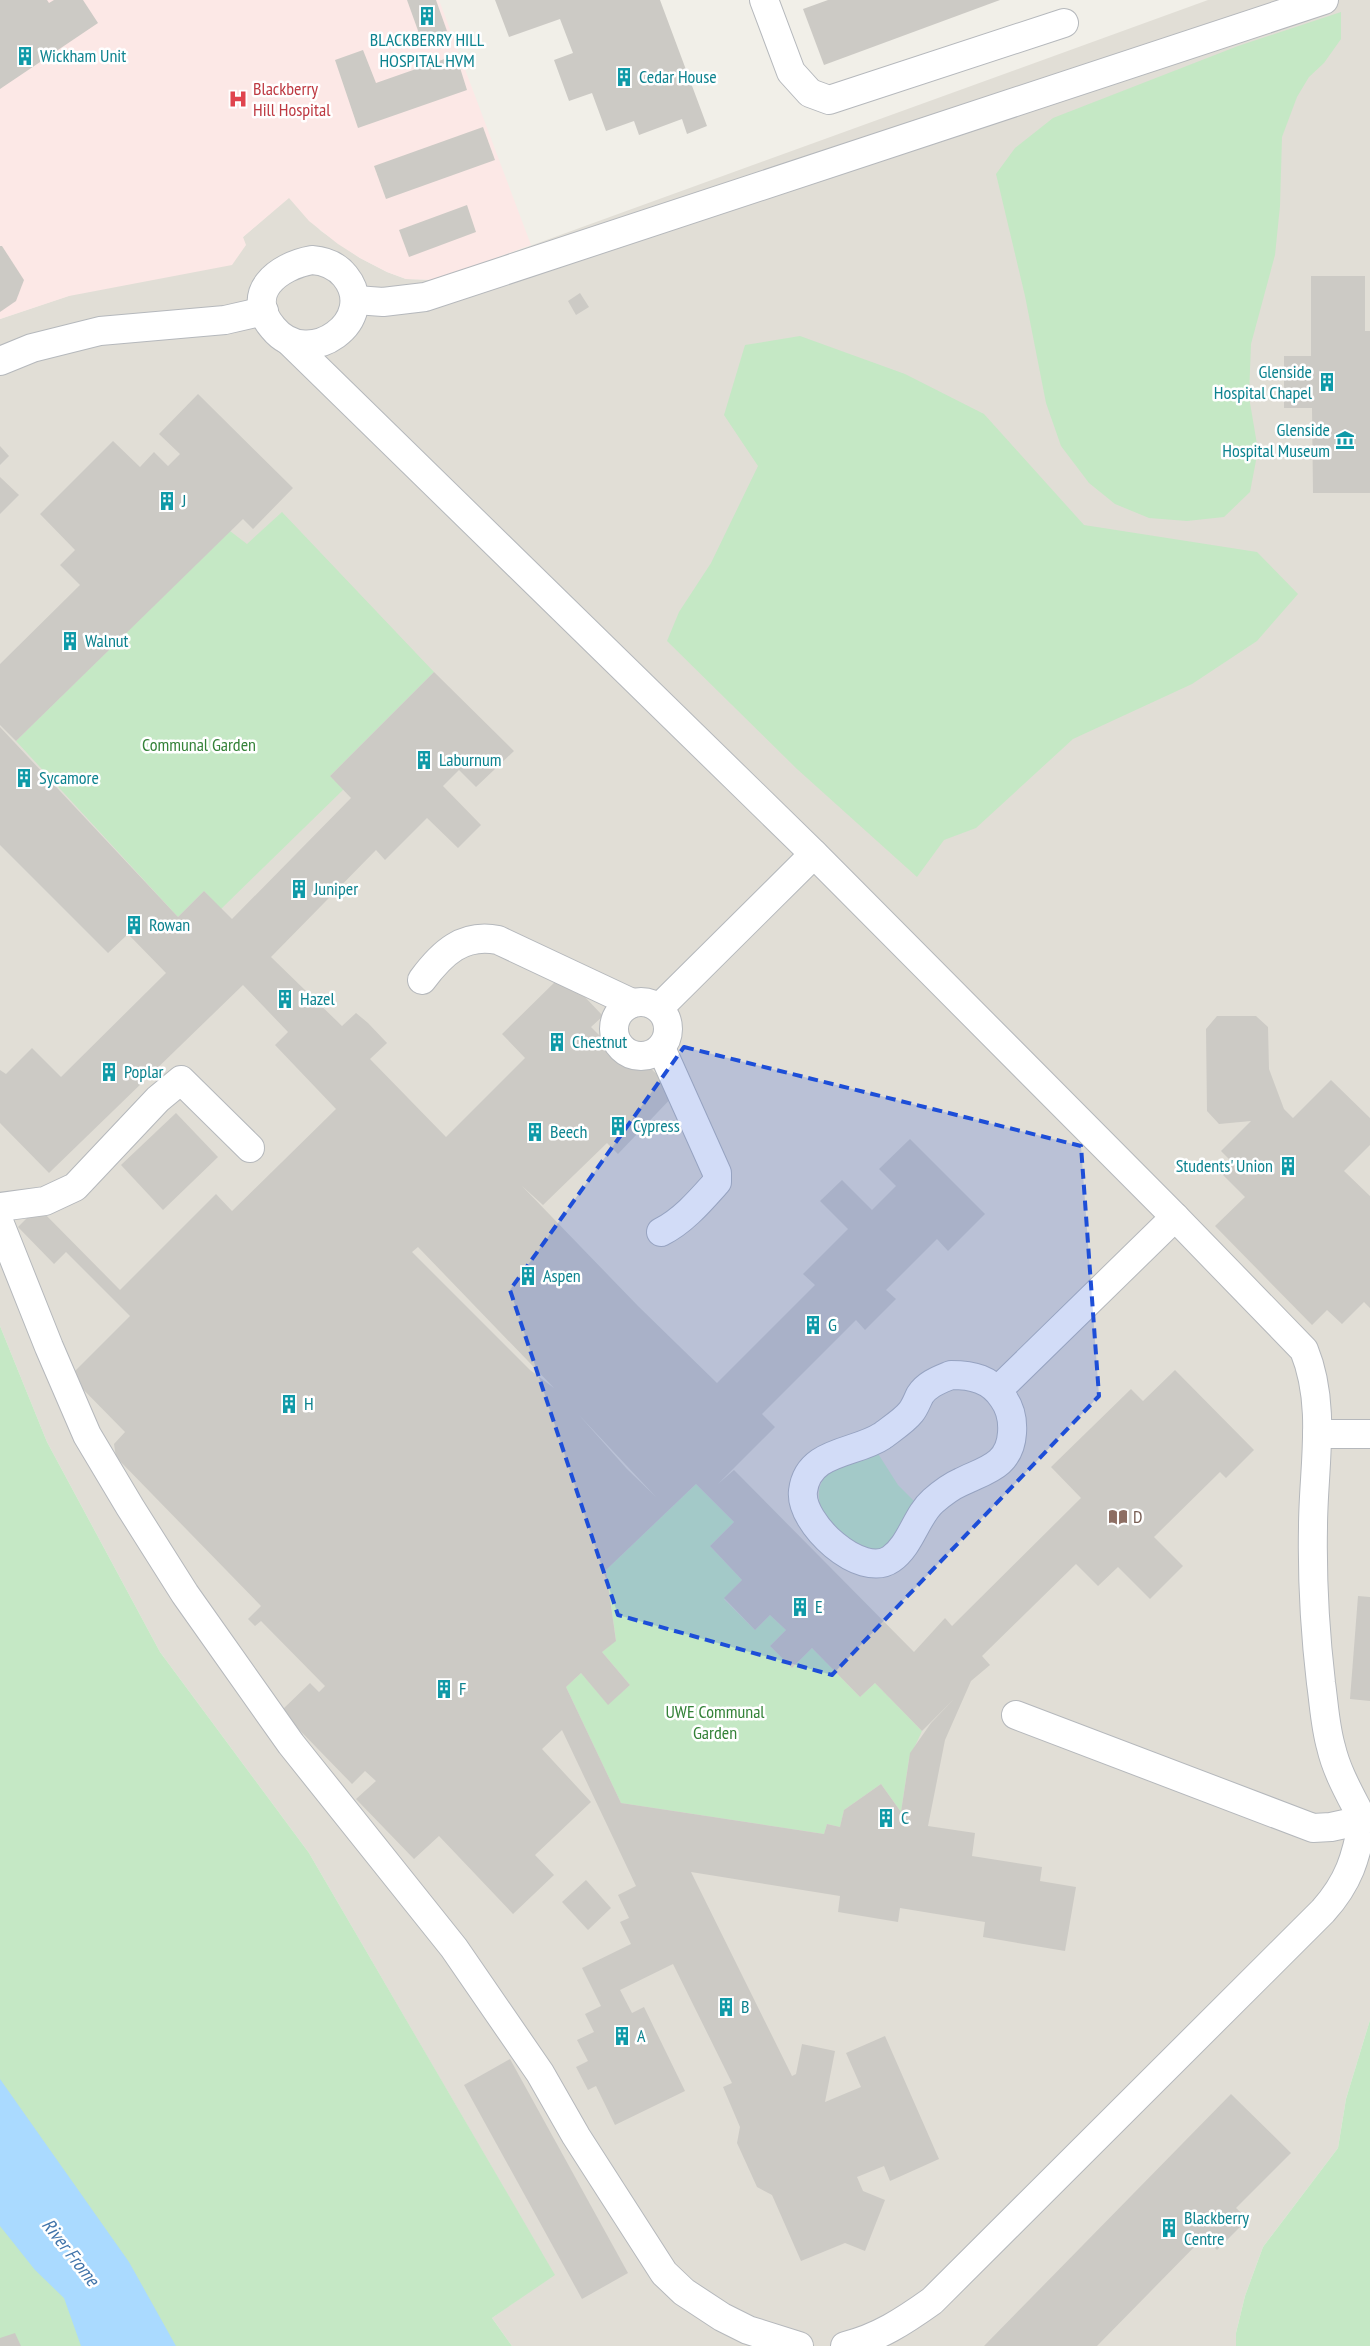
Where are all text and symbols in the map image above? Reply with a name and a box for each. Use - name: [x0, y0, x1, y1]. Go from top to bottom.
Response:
- building icon: BLACKBERRY HILL HOSPITAL HVM: [416, 5, 438, 27]
- place label: BLACKBERRY HILL HOSPITAL HVM: [370, 28, 485, 72]
- place label: Wickham Unit: [40, 44, 126, 67]
- building icon: Wickham Unit: [14, 45, 36, 67]
- place label: Cedar House: [639, 65, 717, 88]
- building icon: Cedar House: [613, 66, 635, 88]
- place label: Blackberry Hill Hospital: [253, 77, 331, 121]
- hospital icon: Blackberry Hill Hospital: [227, 88, 249, 110]
- place label: Glenside Hospital Chapel: [1214, 360, 1313, 404]
- building icon: Glenside Hospital Chapel: [1316, 371, 1338, 393]
- place label: Glenside Hospital Museum: [1222, 418, 1330, 462]
- museum icon: Glenside Hospital Museum: [1334, 429, 1356, 451]
- place label: J: [181, 489, 186, 512]
- building icon: J: [156, 490, 178, 512]
- place label: Walnut: [85, 629, 129, 652]
- building icon: Walnut: [59, 630, 81, 652]
- park label: Communal Garden: [142, 733, 256, 756]
- place label: Laburnum: [439, 748, 501, 771]
- building icon: Laburnum: [413, 749, 435, 771]
- place label: Sycamore: [39, 766, 99, 789]
- building icon: Sycamore: [13, 767, 35, 789]
- place label: Juniper: [313, 877, 358, 900]
- building icon: Juniper: [288, 878, 310, 900]
- place label: Rowan: [149, 913, 190, 936]
- building icon: Rowan: [123, 914, 145, 936]
- place label: Hazel: [300, 987, 336, 1010]
- building icon: Hazel: [274, 988, 296, 1010]
- place label: Chestnut: [572, 1030, 627, 1053]
- building icon: Chestnut: [546, 1031, 568, 1053]
- place label: Poplar: [124, 1060, 164, 1083]
- building icon: Poplar: [98, 1061, 120, 1083]
- place label: Cypress: [633, 1114, 680, 1137]
- building icon: Cypress: [607, 1115, 629, 1137]
- place label: Beech: [550, 1120, 587, 1143]
- building icon: Beech: [524, 1121, 546, 1143]
- place label: Students' Union: [1176, 1154, 1273, 1177]
- building icon: Students' Union: [1277, 1155, 1299, 1177]
- place label: Aspen: [543, 1264, 581, 1287]
- building icon: Aspen: [517, 1265, 539, 1287]
- place label: G: [828, 1313, 837, 1336]
- building icon: G: [802, 1314, 824, 1336]
- place label: H: [304, 1392, 314, 1415]
- building icon: H: [278, 1393, 300, 1415]
- place label: D: [1133, 1505, 1142, 1528]
- library icon: D: [1107, 1506, 1129, 1528]
- place label: E: [815, 1595, 823, 1618]
- building icon: E: [789, 1596, 811, 1618]
- place label: F: [459, 1677, 466, 1700]
- building icon: F: [433, 1678, 455, 1700]
- park label: UWE Communal Garden: [665, 1700, 765, 1744]
- place label: C: [901, 1806, 909, 1829]
- building icon: C: [875, 1807, 897, 1829]
- place label: B: [741, 1995, 749, 2018]
- building icon: B: [715, 1996, 737, 2018]
- place label: A: [637, 2024, 646, 2047]
- building icon: A: [611, 2025, 633, 2047]
- place label: Blackberry Centre: [1184, 2206, 1249, 2250]
- water label: River Frome: [37, 2213, 106, 2291]
- building icon: Blackberry Centre: [1158, 2217, 1180, 2239]

